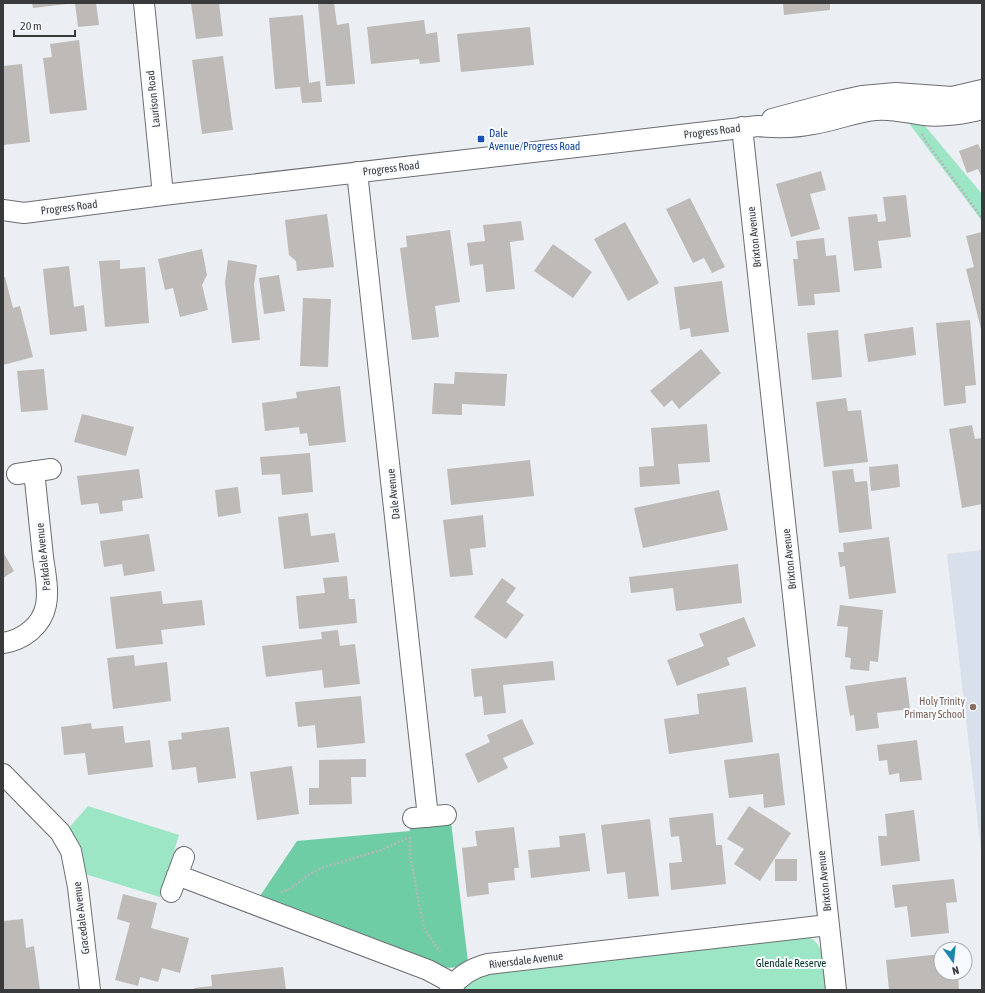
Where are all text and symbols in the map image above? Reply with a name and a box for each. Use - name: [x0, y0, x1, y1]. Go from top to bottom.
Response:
- scale bar: [14, 12, 75, 38]
- text: 20 m: [20, 19, 42, 33]
- street label: Laurison Road: [144, 70, 162, 128]
- street label: Progress Road: [683, 122, 741, 140]
- place label: Dale Avenue/Progress Road: [489, 127, 580, 152]
- marker: Dale Avenue/Progress Road: [476, 134, 486, 144]
- street label: Progress Road: [362, 159, 420, 177]
- street label: Progress Road: [40, 198, 98, 216]
- street label: Brixton Avenue: [745, 206, 763, 268]
- street label: Dale Avenue: [384, 468, 402, 520]
- street label: Parkdale Avenue: [33, 522, 53, 592]
- street label: Brixton Avenue: [780, 528, 798, 590]
- place label: Holy Trinity Primary School: [904, 695, 965, 720]
- marker: Holy Trinity Primary School: [968, 702, 978, 712]
- street label: Brixton Avenue: [815, 850, 833, 912]
- street label: Gracedale Avenue: [71, 881, 91, 955]
- north arrow: [933, 941, 973, 981]
- street label: Riversdale Avenue: [488, 949, 564, 971]
- park label: Glendale Reserve: [756, 957, 826, 969]
- text: N: [951, 964, 960, 977]

